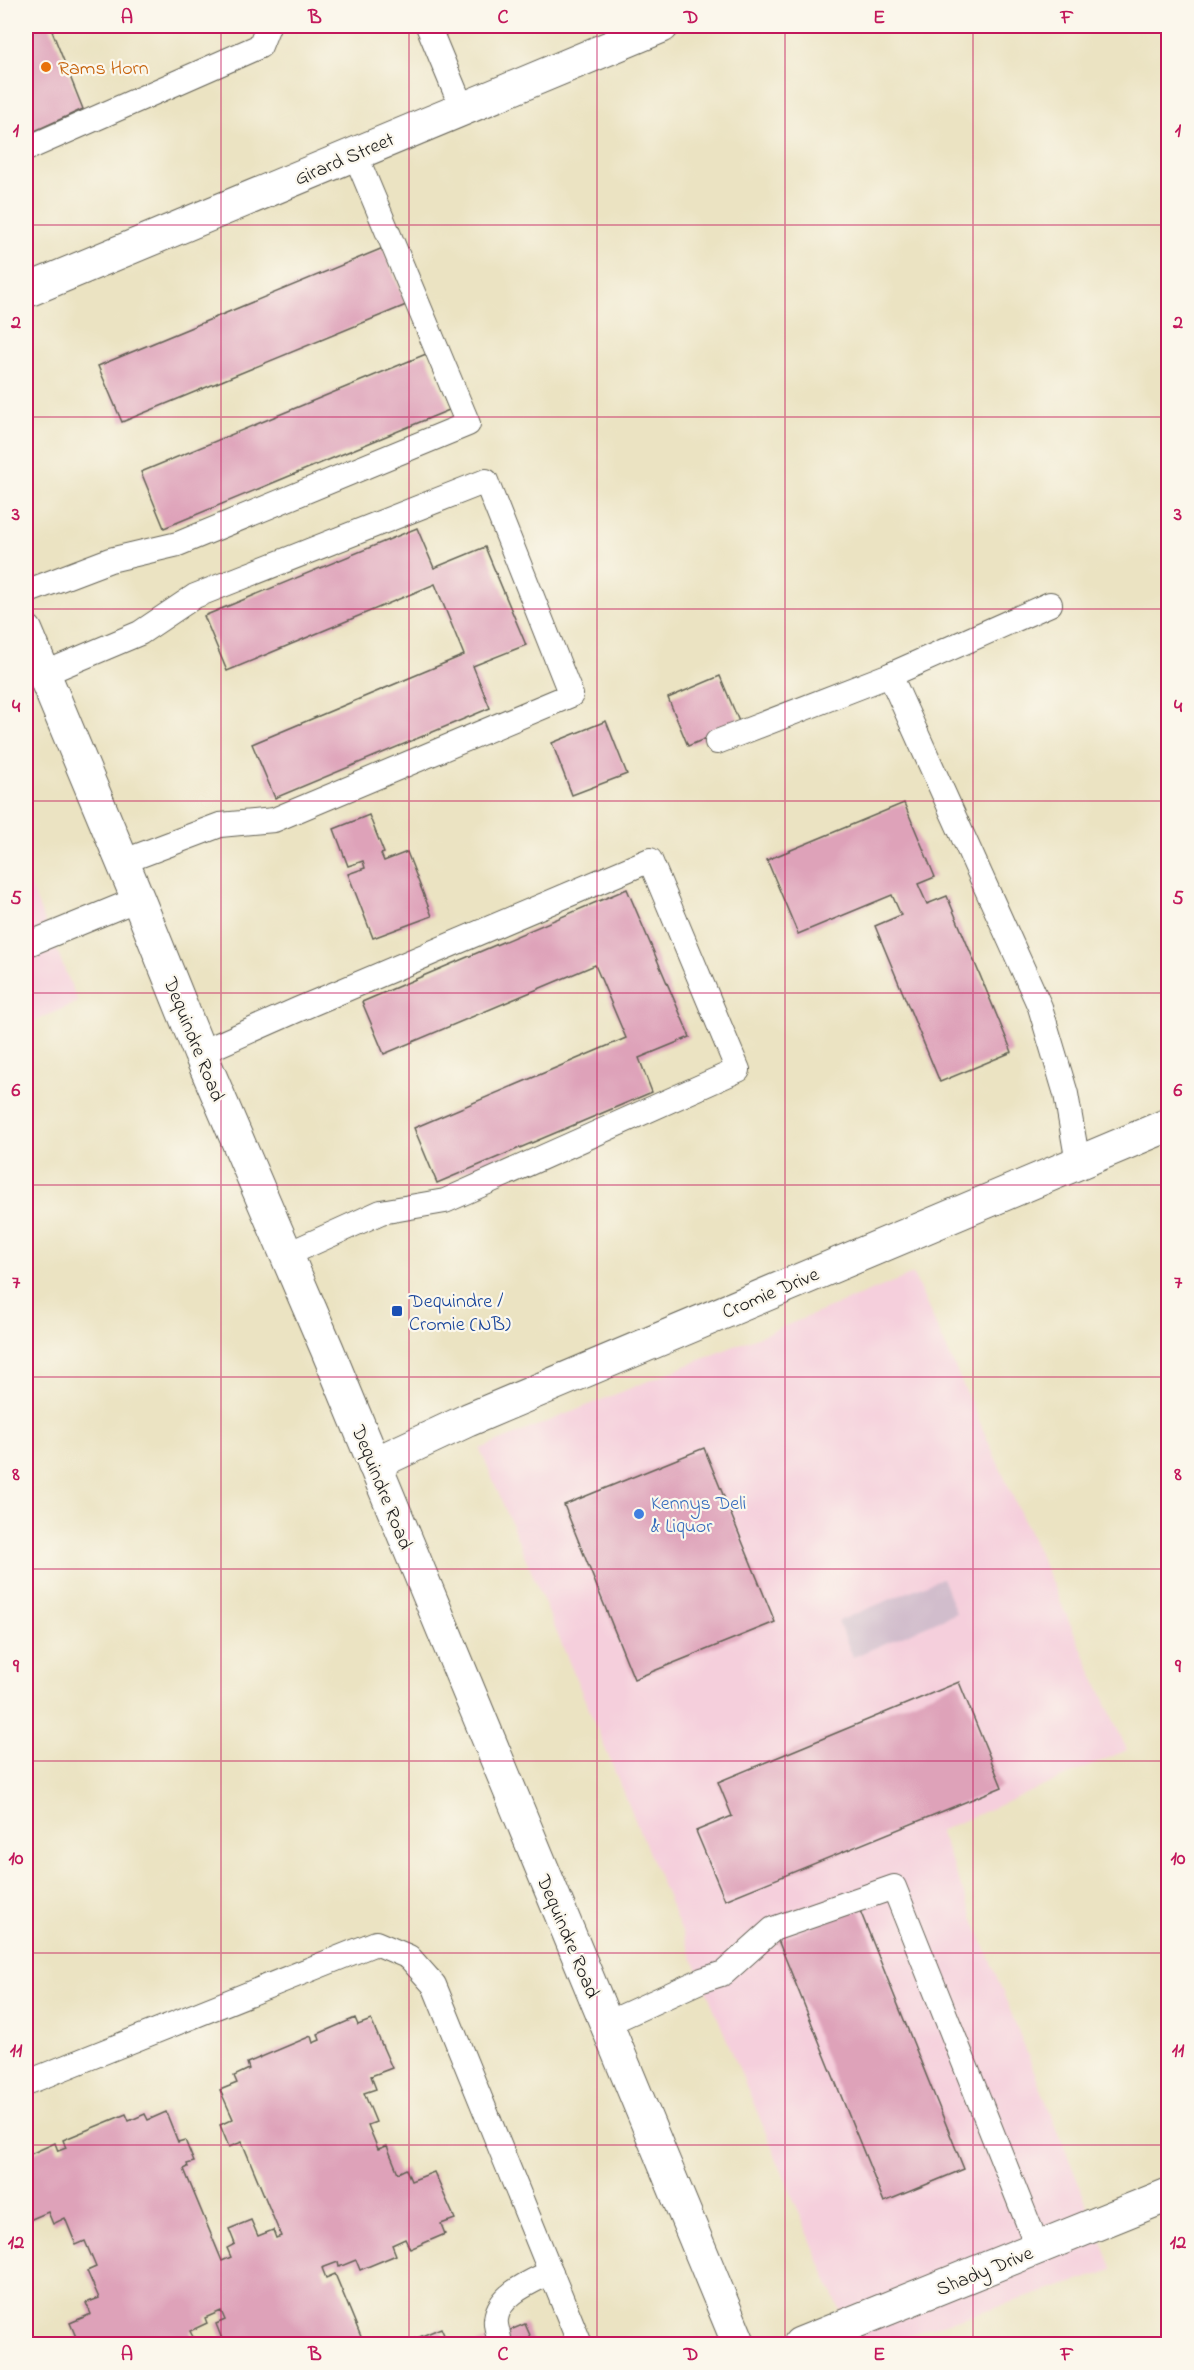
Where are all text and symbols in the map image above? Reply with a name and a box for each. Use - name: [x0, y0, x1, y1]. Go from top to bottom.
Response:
- text: A: [121, 4, 133, 33]
- text: B: [307, 4, 322, 33]
- text: C: [498, 4, 509, 33]
- text: D: [683, 4, 698, 33]
- text: E: [873, 4, 885, 33]
- text: F: [1060, 4, 1074, 33]
- place label: Rams Horn: [58, 55, 149, 84]
- marker: Rams Horn: [39, 60, 53, 74]
- text: 1: [13, 117, 20, 146]
- text: 1: [1175, 117, 1182, 146]
- street label: Girard Street: [291, 126, 400, 194]
- text: 2: [10, 309, 21, 338]
- text: 2: [1172, 309, 1183, 338]
- text: 3: [11, 501, 20, 530]
- text: 3: [1173, 501, 1182, 530]
- text: 4: [12, 693, 21, 722]
- text: 4: [1174, 693, 1183, 722]
- text: 5: [10, 885, 22, 914]
- text: 5: [1172, 885, 1184, 914]
- street label: Dequindre Road: [154, 973, 231, 1106]
- text: 6: [12, 1077, 21, 1106]
- text: 6: [1174, 1077, 1183, 1106]
- street label: Cromie Drive: [718, 1261, 824, 1328]
- text: 7: [12, 1269, 21, 1298]
- text: 7: [1174, 1269, 1183, 1298]
- place label: Dequindre / Cromie (NB): [408, 1288, 511, 1340]
- marker: Dequindre / Cromie (NB): [390, 1304, 404, 1318]
- street label: Dequindre Road: [342, 1421, 419, 1554]
- text: 8: [11, 1461, 20, 1490]
- text: 8: [1173, 1461, 1182, 1490]
- place label: Kennys Deli & Liquor: [651, 1490, 746, 1542]
- marker: Kennys Deli & Liquor: [632, 1507, 646, 1521]
- text: 9: [12, 1653, 20, 1682]
- text: 9: [1174, 1653, 1182, 1682]
- text: 10: [9, 1845, 24, 1874]
- text: 10: [1171, 1845, 1186, 1874]
- street label: Dequindre Road: [527, 1870, 606, 2003]
- text: 11: [10, 2037, 23, 2066]
- text: 11: [1172, 2037, 1185, 2066]
- text: 12: [8, 2229, 24, 2258]
- text: 12: [1170, 2229, 1186, 2258]
- street label: Shady Drive: [932, 2240, 1038, 2305]
- text: A: [121, 2341, 133, 2370]
- text: B: [307, 2341, 322, 2370]
- text: C: [498, 2341, 509, 2370]
- text: D: [683, 2341, 698, 2370]
- text: E: [873, 2341, 885, 2370]
- text: F: [1060, 2341, 1074, 2370]

